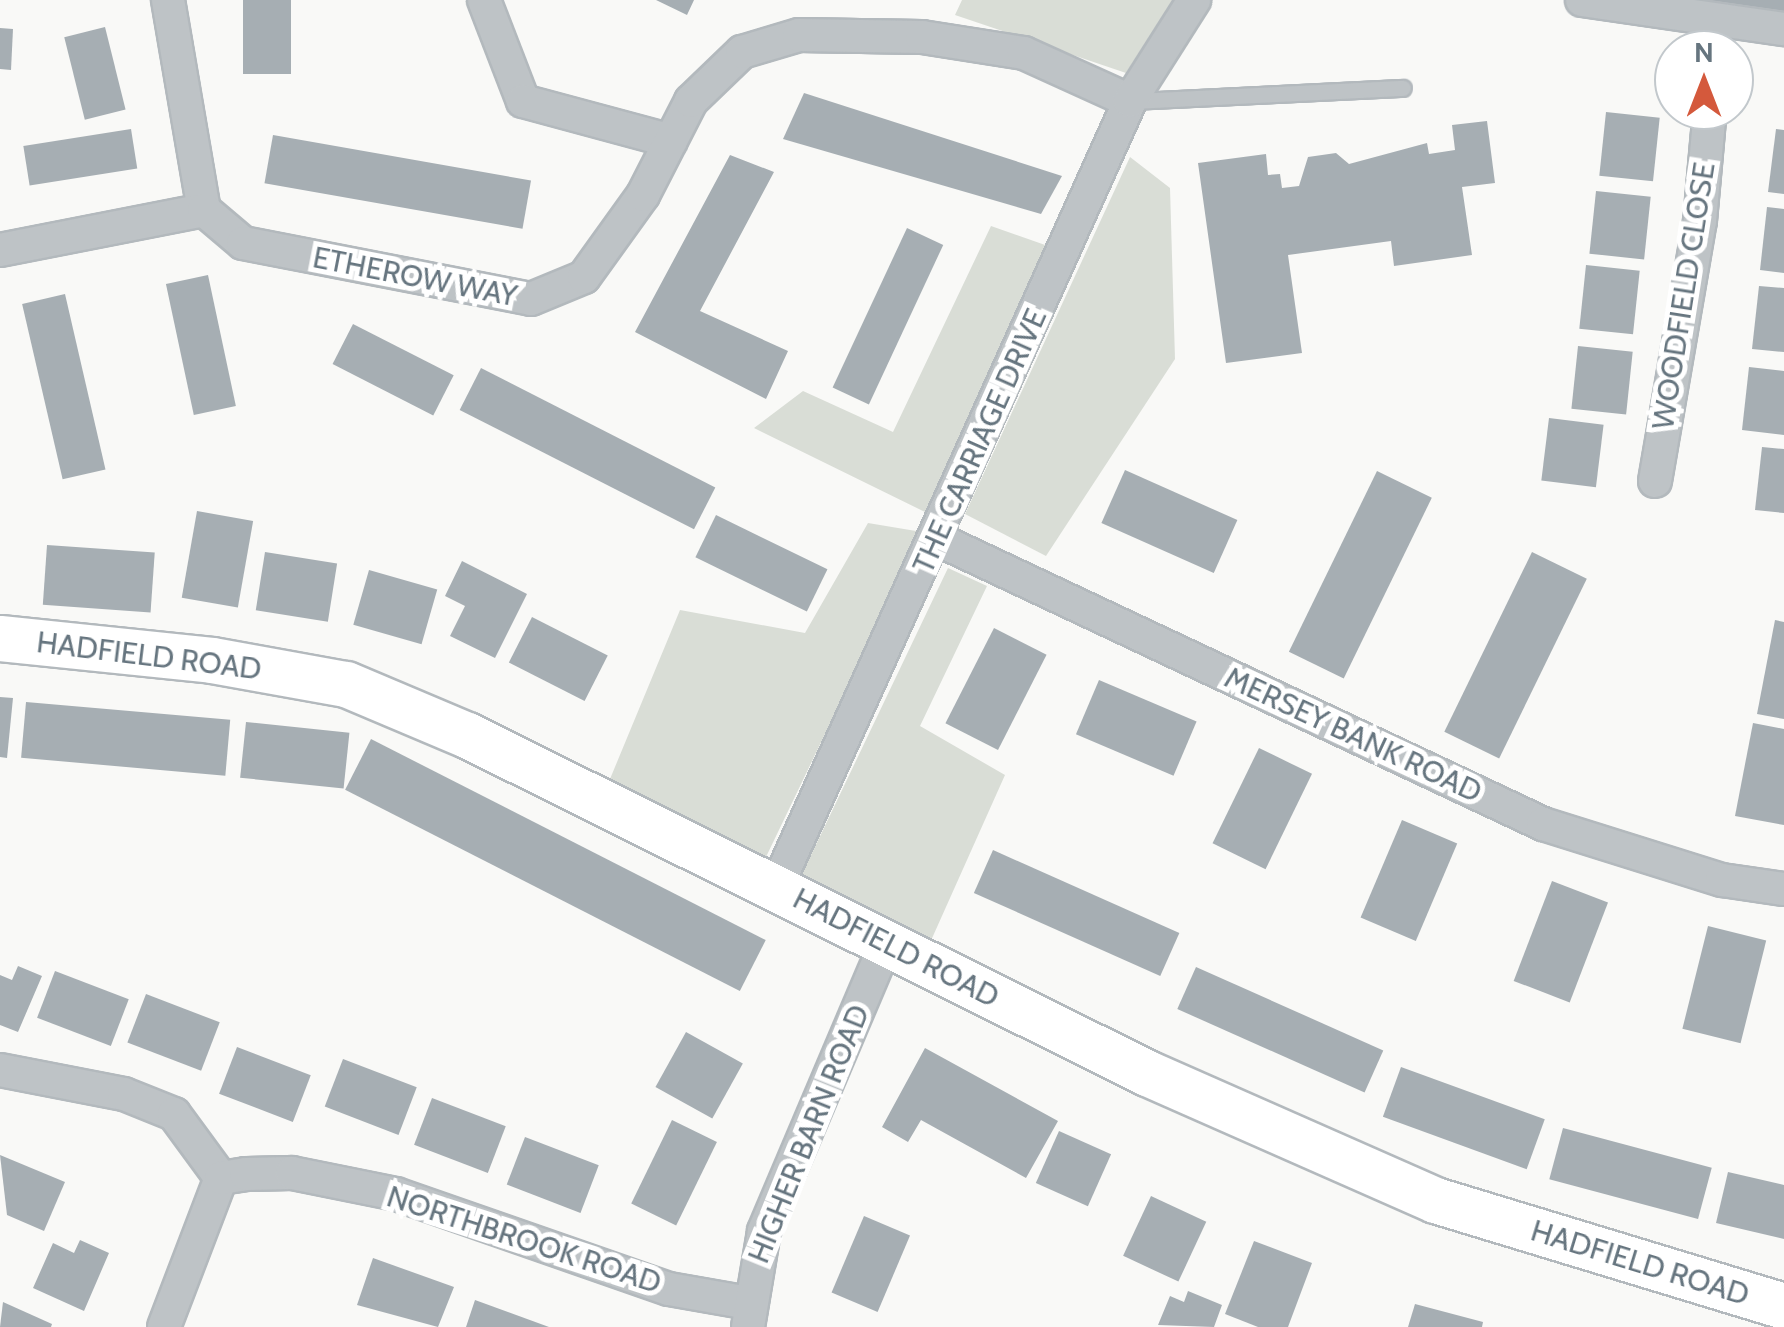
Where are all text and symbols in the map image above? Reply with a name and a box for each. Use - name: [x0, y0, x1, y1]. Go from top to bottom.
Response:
- north arrow: [1654, 30, 1754, 130]
- text: N: [1694, 35, 1714, 69]
- street label: WOODFIELD CLOSE: [1645, 160, 1723, 432]
- street label: ETHEROW WAY: [310, 240, 520, 314]
- street label: THE CARRIAGE DRIVE: [905, 303, 1055, 579]
- street label: HADFIELD ROAD: [35, 624, 263, 688]
- street label: MERSEY BANK ROAD: [1219, 660, 1487, 810]
- street label: HADFIELD ROAD: [787, 881, 1005, 1015]
- street label: HIGHER BARN ROAD: [741, 1000, 877, 1268]
- street label: NORTHBROOK ROAD: [382, 1179, 666, 1301]
- street label: HADFIELD ROAD: [1527, 1213, 1753, 1313]

